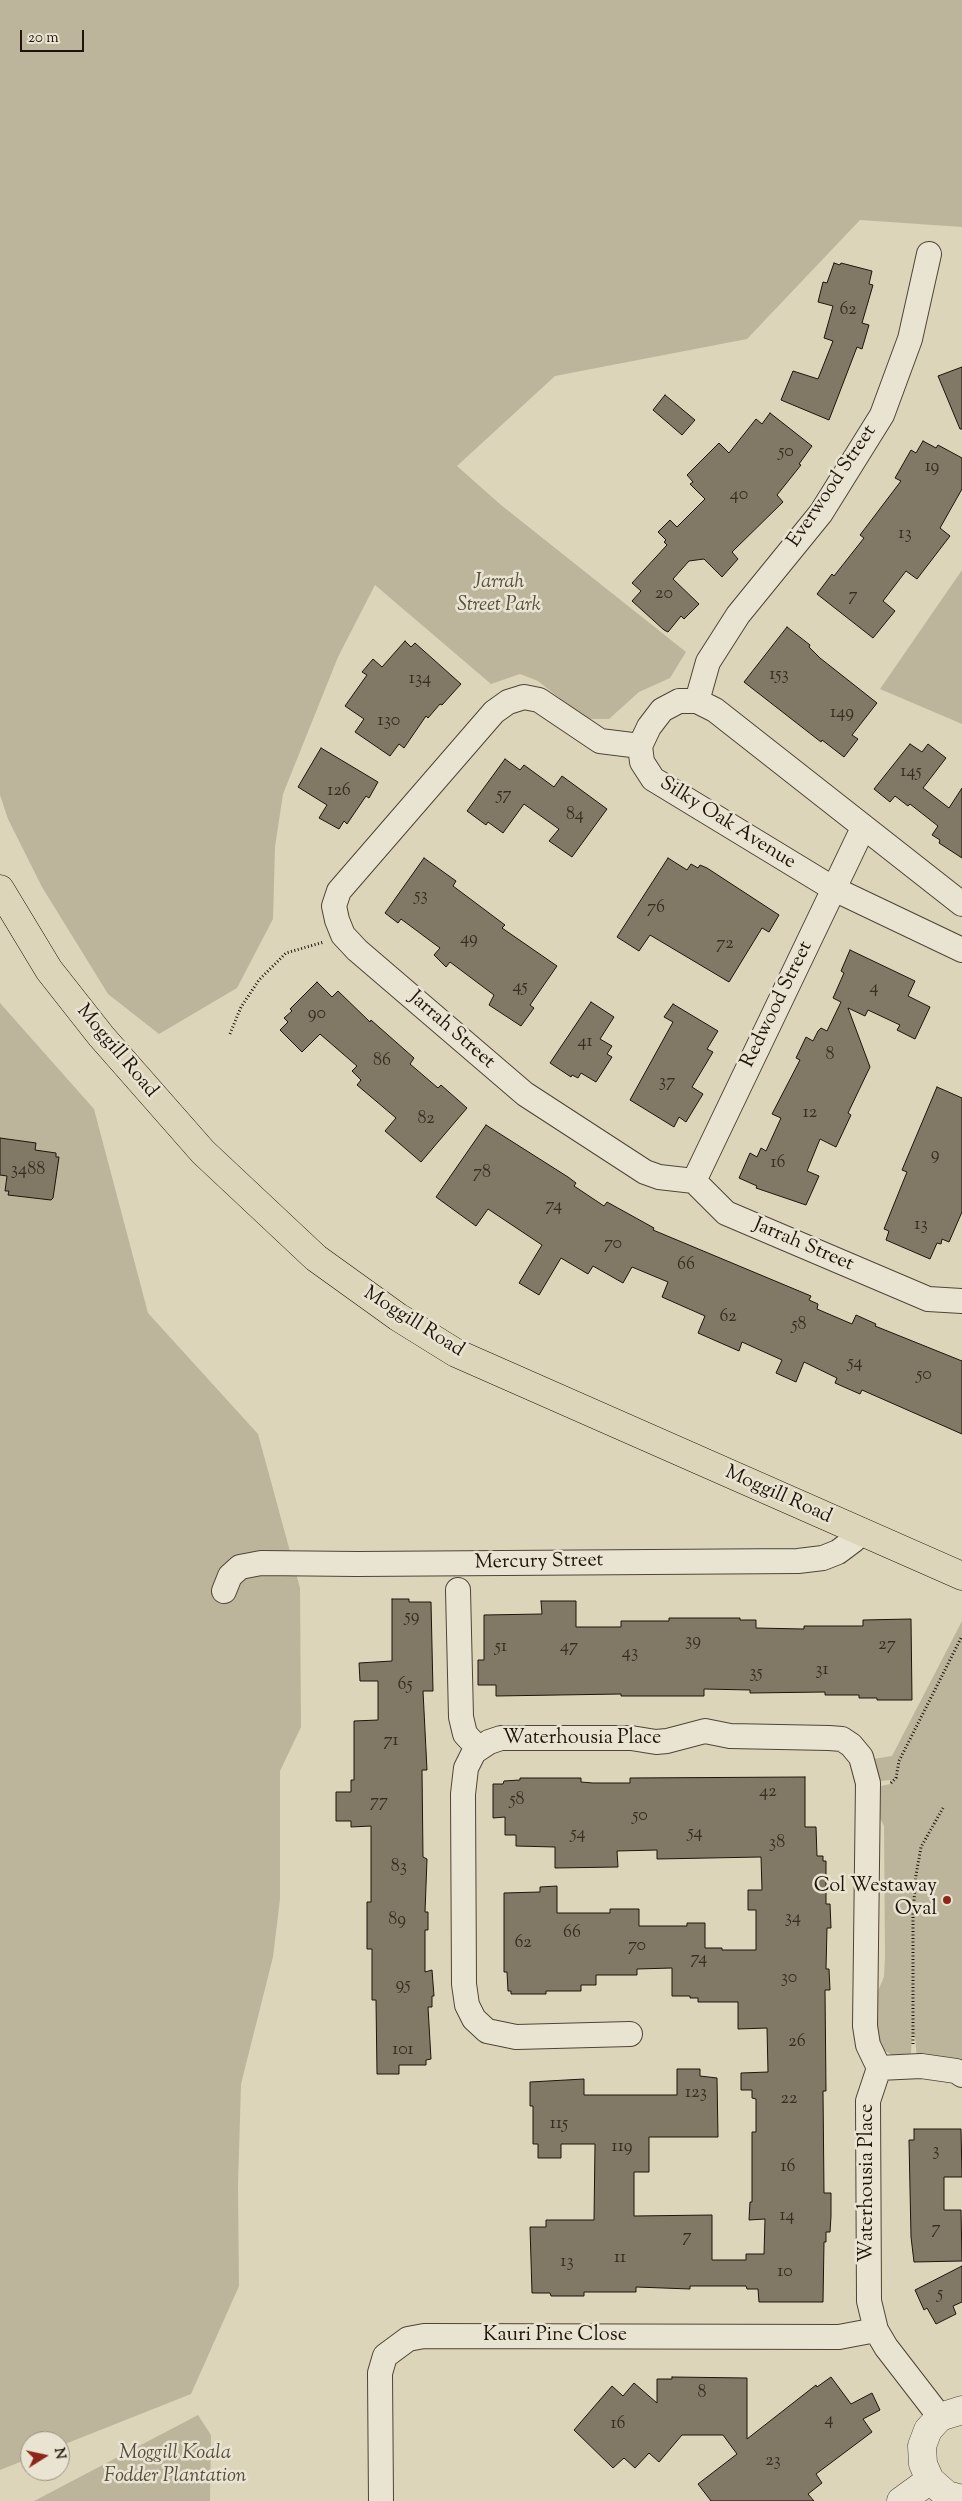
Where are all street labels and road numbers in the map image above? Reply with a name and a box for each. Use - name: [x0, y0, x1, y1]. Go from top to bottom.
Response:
- street label: Everwood Street: [783, 421, 883, 553]
- street label: Silky Oak Avenue: [654, 772, 800, 876]
- street label: Redwood Street: [737, 938, 819, 1072]
- street label: Jarrah Street: [403, 987, 499, 1075]
- street label: Moggill Road: [70, 1000, 162, 1104]
- street label: Jarrah Street: [749, 1214, 857, 1278]
- street label: Moggill Road: [358, 1282, 468, 1364]
- street label: Moggill Road: [721, 1462, 835, 1530]
- street label: Mercury Street: [474, 1550, 604, 1576]
- street label: Waterhousia Place: [503, 1728, 661, 1752]
- street label: Waterhousia Place: [857, 2104, 881, 2262]
- street label: Kauri Pine Close: [483, 2325, 627, 2349]

